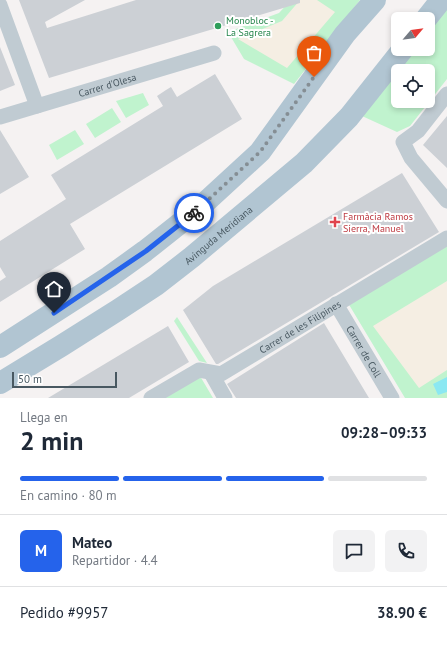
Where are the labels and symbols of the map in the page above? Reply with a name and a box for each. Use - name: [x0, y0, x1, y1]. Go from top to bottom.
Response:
- north arrow: [391, 12, 435, 56]
- place label: Monobloc - La Sagrera: [226, 14, 274, 39]
- marker: Monobloc - La Sagrera: [213, 21, 223, 31]
- pin: [297, 36, 331, 77]
- street label: Carrer d'Olesa: [77, 71, 138, 100]
- courier: [174, 193, 214, 233]
- street label: Avinguda Meridiana: [182, 203, 255, 268]
- place label: Farmàcia Ramos Sierra, Manuel: [343, 210, 413, 235]
- marker: Farmàcia Ramos Sierra, Manuel: [330, 217, 340, 227]
- pin: [37, 272, 71, 313]
- street label: Carrer de les Filipines: [257, 297, 343, 356]
- street label: Carrer de Coll: [343, 323, 384, 380]
- scale bar: [12, 370, 117, 389]

